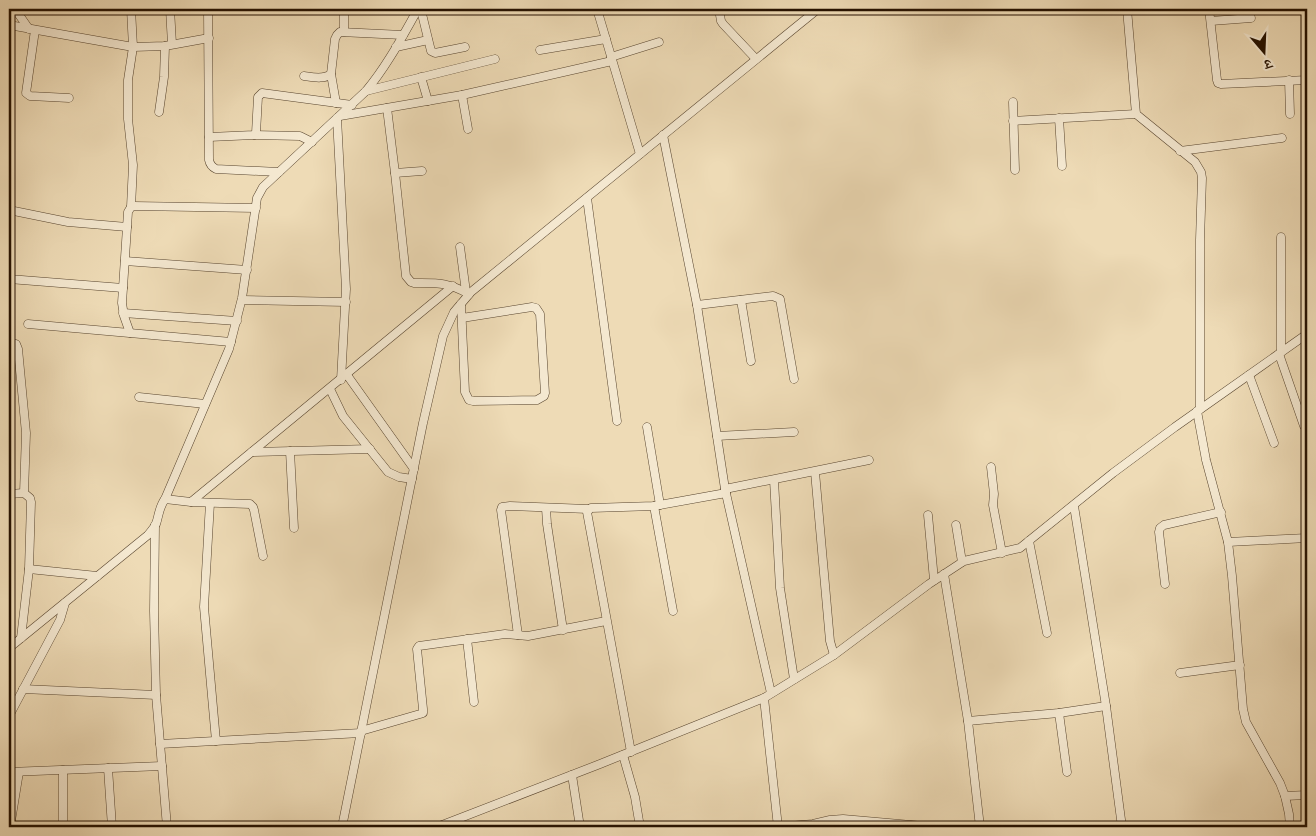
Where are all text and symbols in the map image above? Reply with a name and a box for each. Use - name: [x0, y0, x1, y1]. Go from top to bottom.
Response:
- north arrow: [1238, 28, 1288, 78]
- text: उ: [1261, 53, 1276, 75]

